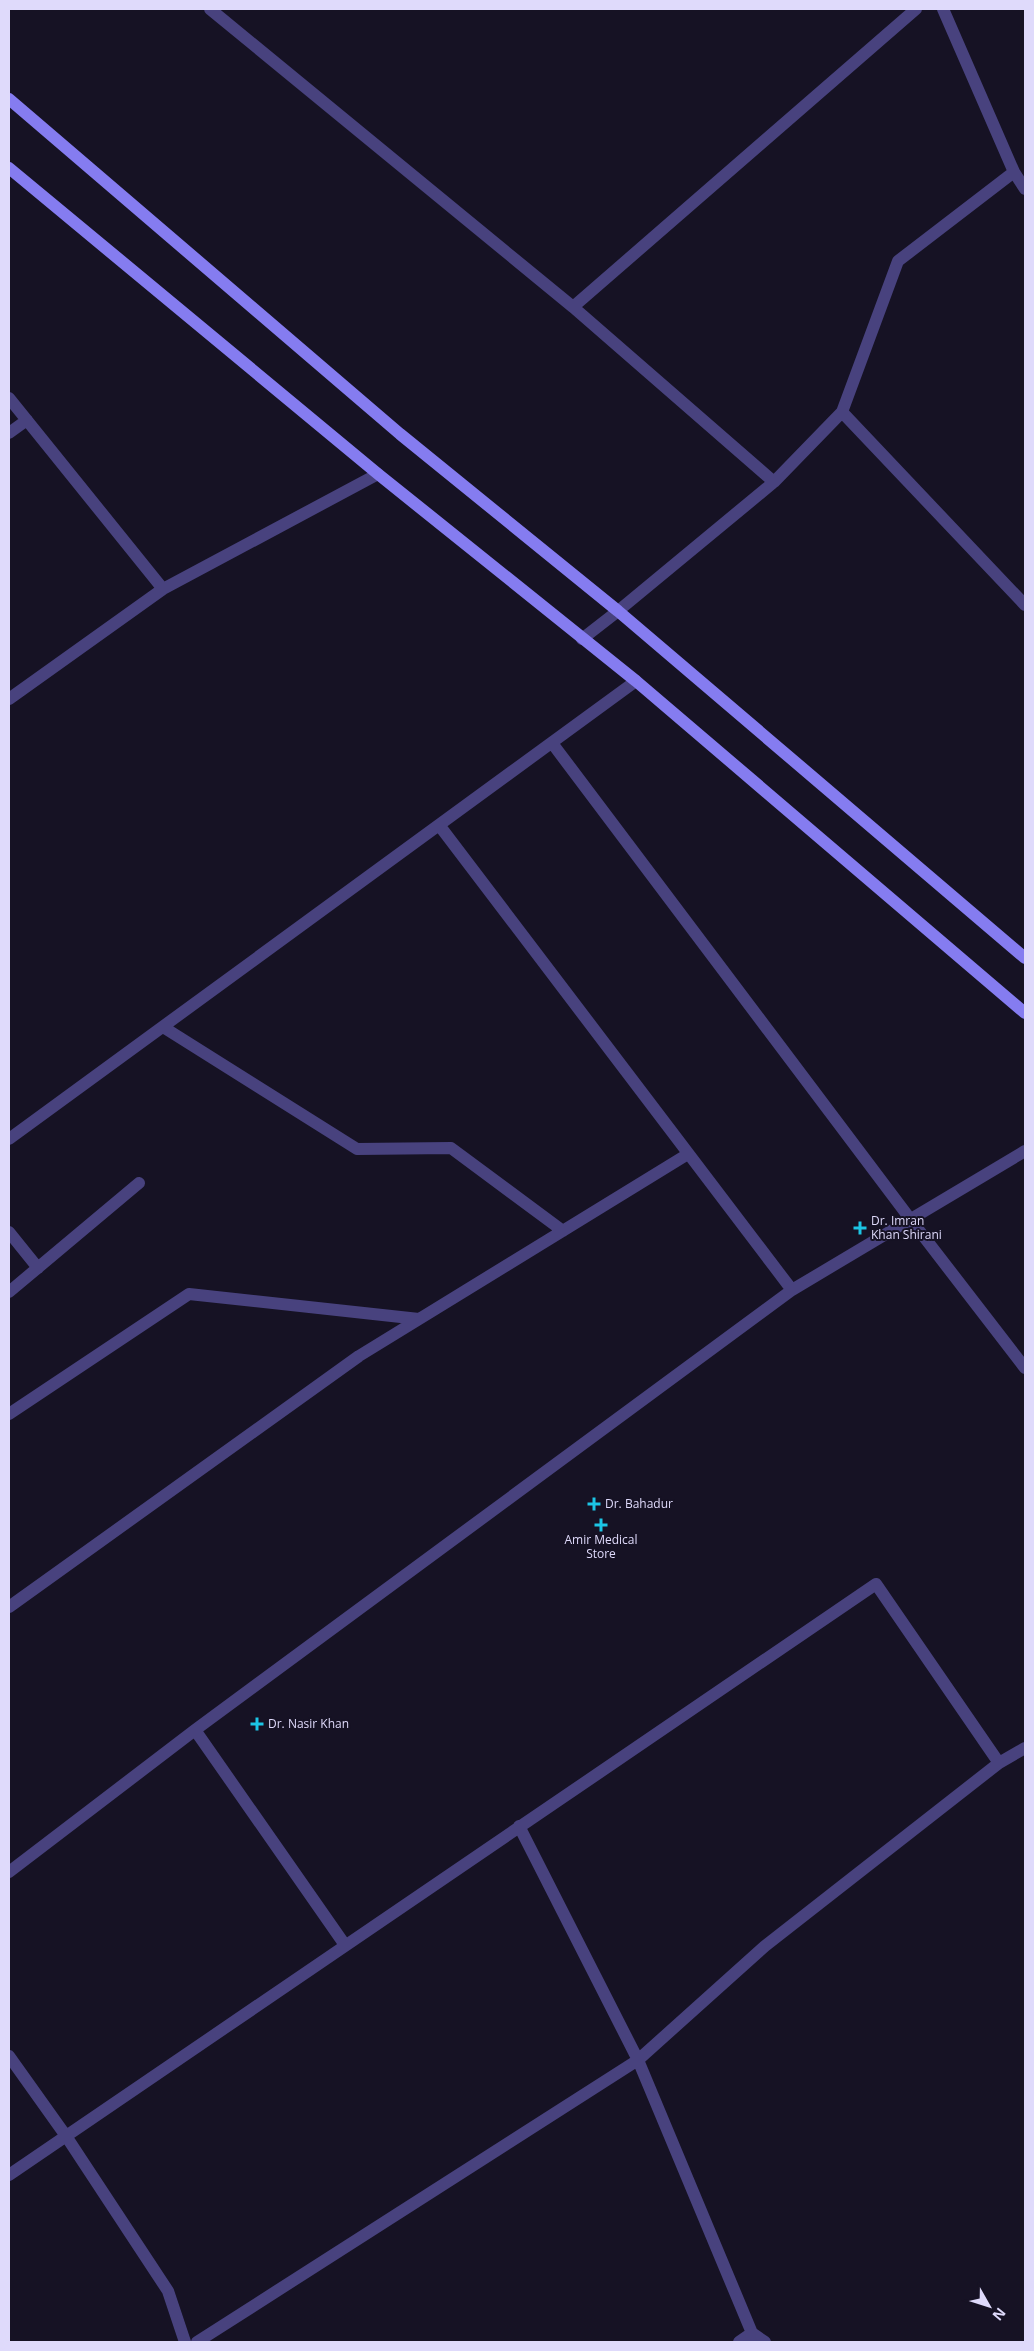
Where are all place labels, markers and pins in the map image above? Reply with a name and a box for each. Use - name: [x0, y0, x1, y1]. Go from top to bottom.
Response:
- place label: Dr. Imran Khan Shirani: [871, 1212, 942, 1243]
- marker: Dr. Imran Khan Shirani: [853, 1221, 867, 1235]
- place label: Dr. Bahadur: [605, 1495, 673, 1512]
- marker: Dr. Bahadur: [587, 1497, 601, 1511]
- marker: Amir Medical Store: [595, 1519, 607, 1531]
- place label: Amir Medical Store: [564, 1531, 638, 1562]
- place label: Dr. Nasir Khan: [268, 1715, 349, 1732]
- marker: Dr. Nasir Khan: [250, 1717, 264, 1731]

